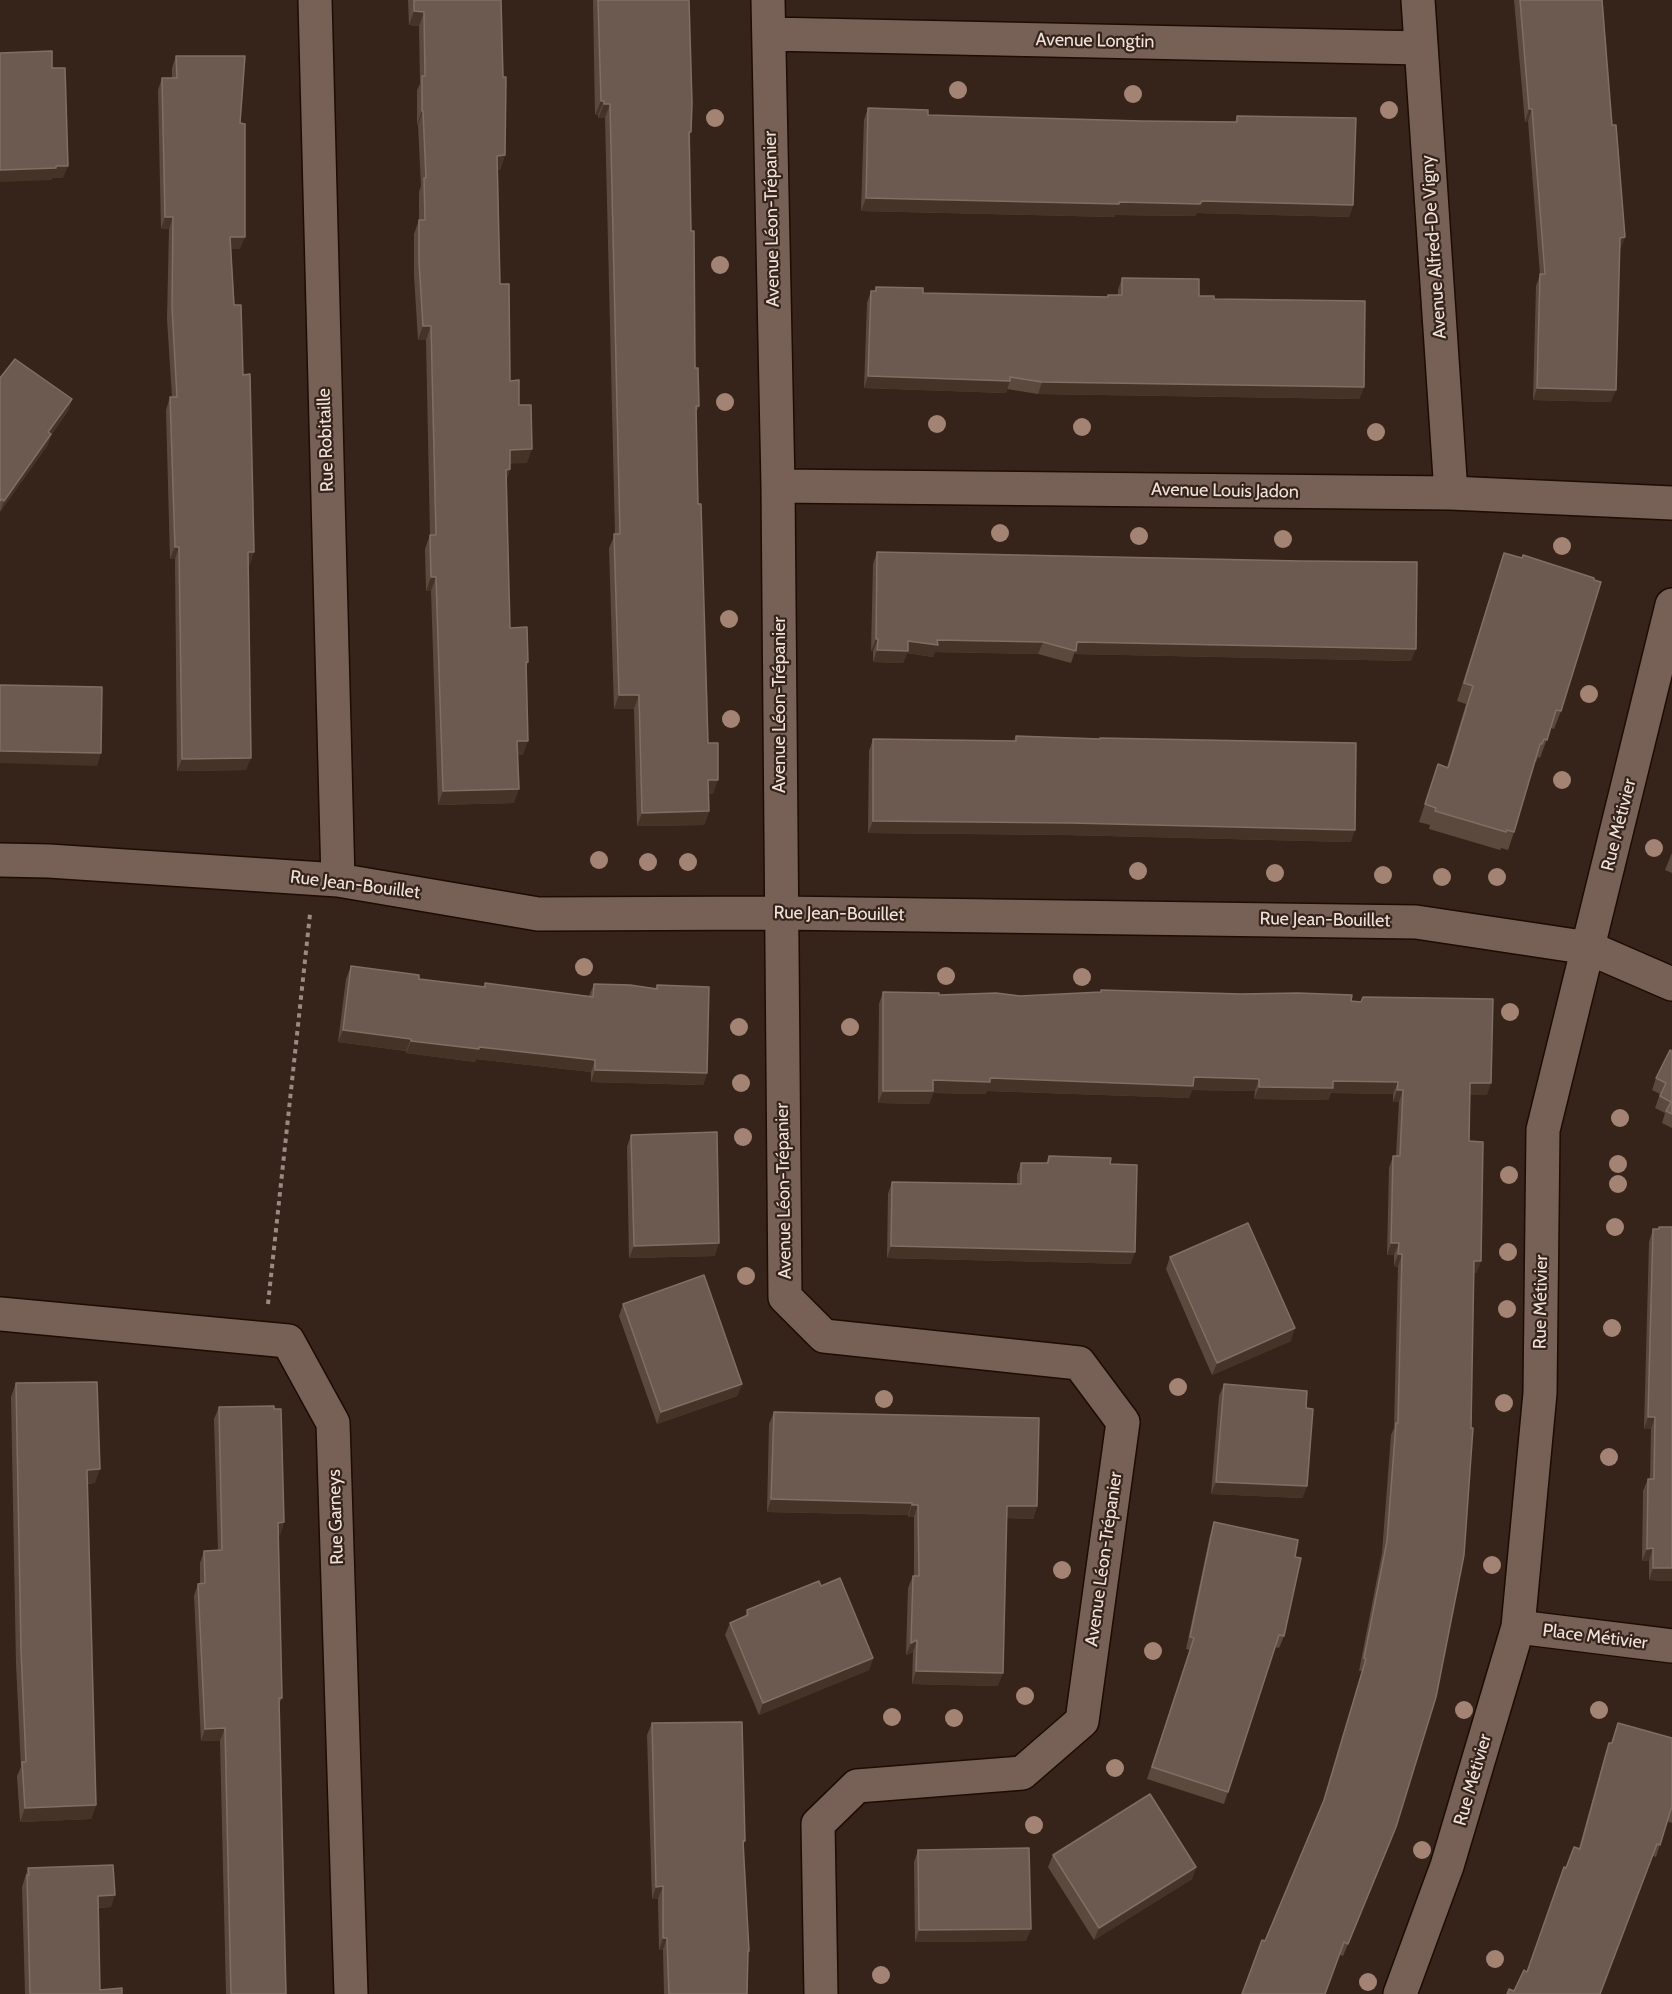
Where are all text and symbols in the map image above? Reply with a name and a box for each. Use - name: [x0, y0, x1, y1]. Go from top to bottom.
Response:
- street label: Avenue Longtin: [1035, 29, 1155, 53]
- street label: Avenue Léon-Trépanier: [760, 131, 784, 307]
- street label: Avenue Alfred-De Vigny: [1417, 154, 1451, 340]
- street label: Rue Robitaille: [313, 388, 339, 492]
- street label: Avenue Louis Jadon: [1151, 479, 1299, 503]
- street label: Avenue Léon-Trépanier: [769, 617, 791, 793]
- street label: Rue Métivier: [1597, 777, 1641, 873]
- street label: Rue Jean-Bouillet: [289, 866, 421, 904]
- street label: Rue Jean-Bouillet: [773, 902, 905, 926]
- street label: Rue Jean-Bouillet: [1259, 908, 1391, 932]
- street label: Avenue Léon-Trépanier: [772, 1103, 796, 1279]
- street label: Rue Métivier: [1529, 1255, 1553, 1349]
- street label: Rue Garneys: [324, 1469, 348, 1565]
- street label: Avenue Léon-Trépanier: [1081, 1470, 1127, 1648]
- street label: Place Métivier: [1541, 1620, 1649, 1654]
- street label: Rue Métivier: [1450, 1732, 1496, 1828]

